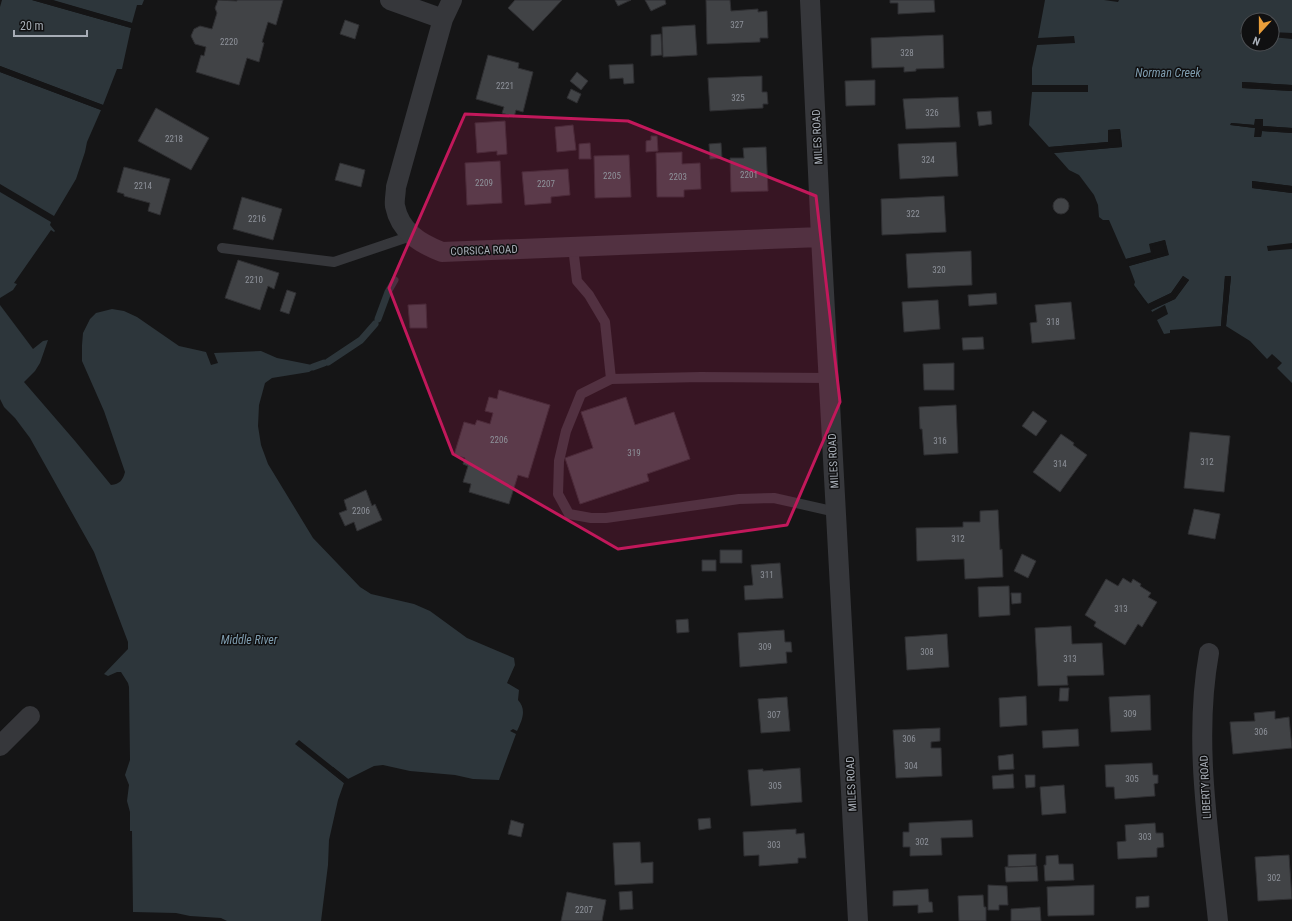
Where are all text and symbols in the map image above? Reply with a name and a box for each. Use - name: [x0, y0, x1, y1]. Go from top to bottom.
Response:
- scale bar: [14, 12, 87, 38]
- north arrow: [1240, 12, 1280, 52]
- text: 20 m: [20, 19, 44, 33]
- house number: 327: [730, 20, 744, 30]
- text: N: [1251, 34, 1262, 48]
- house number: 2220: [220, 37, 238, 47]
- house number: 328: [900, 48, 914, 58]
- water label: Norman Creek: [1135, 66, 1202, 80]
- house number: 2221: [496, 81, 514, 91]
- house number: 325: [731, 93, 745, 103]
- house number: 326: [925, 108, 939, 118]
- street label: MILES ROAD: [810, 109, 825, 165]
- house number: 2218: [165, 134, 183, 144]
- house number: 324: [921, 155, 935, 165]
- house number: 2201: [740, 170, 758, 180]
- house number: 2205: [603, 171, 621, 181]
- house number: 2203: [669, 172, 687, 182]
- house number: 2209: [475, 178, 493, 188]
- house number: 2207: [537, 179, 555, 189]
- house number: 2214: [134, 181, 152, 191]
- house number: 322: [906, 209, 920, 219]
- house number: 2216: [248, 214, 266, 224]
- street label: CORSICA ROAD: [450, 243, 518, 258]
- house number: 320: [932, 265, 946, 275]
- house number: 2210: [245, 275, 263, 285]
- house number: 318: [1046, 317, 1060, 327]
- street label: MILES ROAD: [826, 433, 841, 489]
- house number: 2206: [490, 435, 508, 445]
- house number: 316: [933, 436, 947, 446]
- house number: 319: [627, 448, 641, 458]
- house number: 312: [1200, 457, 1214, 467]
- house number: 314: [1053, 459, 1067, 469]
- house number: 2206: [352, 506, 370, 516]
- house number: 312: [951, 534, 965, 544]
- house number: 311: [760, 570, 774, 580]
- house number: 313: [1114, 604, 1128, 614]
- water label: Middle River: [221, 633, 278, 647]
- house number: 309: [758, 642, 772, 652]
- house number: 308: [920, 647, 934, 657]
- house number: 313: [1063, 654, 1077, 664]
- house number: 309: [1123, 709, 1137, 719]
- house number: 307: [767, 710, 781, 720]
- house number: 306: [1254, 727, 1268, 737]
- house number: 306: [902, 734, 916, 744]
- street label: LIBERTY ROAD: [1197, 755, 1214, 819]
- street label: MILES ROAD: [844, 756, 859, 812]
- house number: 304: [904, 761, 918, 771]
- house number: 305: [1125, 774, 1139, 784]
- house number: 305: [768, 781, 782, 791]
- house number: 303: [1138, 832, 1152, 842]
- house number: 302: [915, 837, 929, 847]
- house number: 303: [767, 840, 781, 850]
- house number: 302: [1267, 873, 1281, 883]
- house number: 2207: [575, 905, 593, 915]

